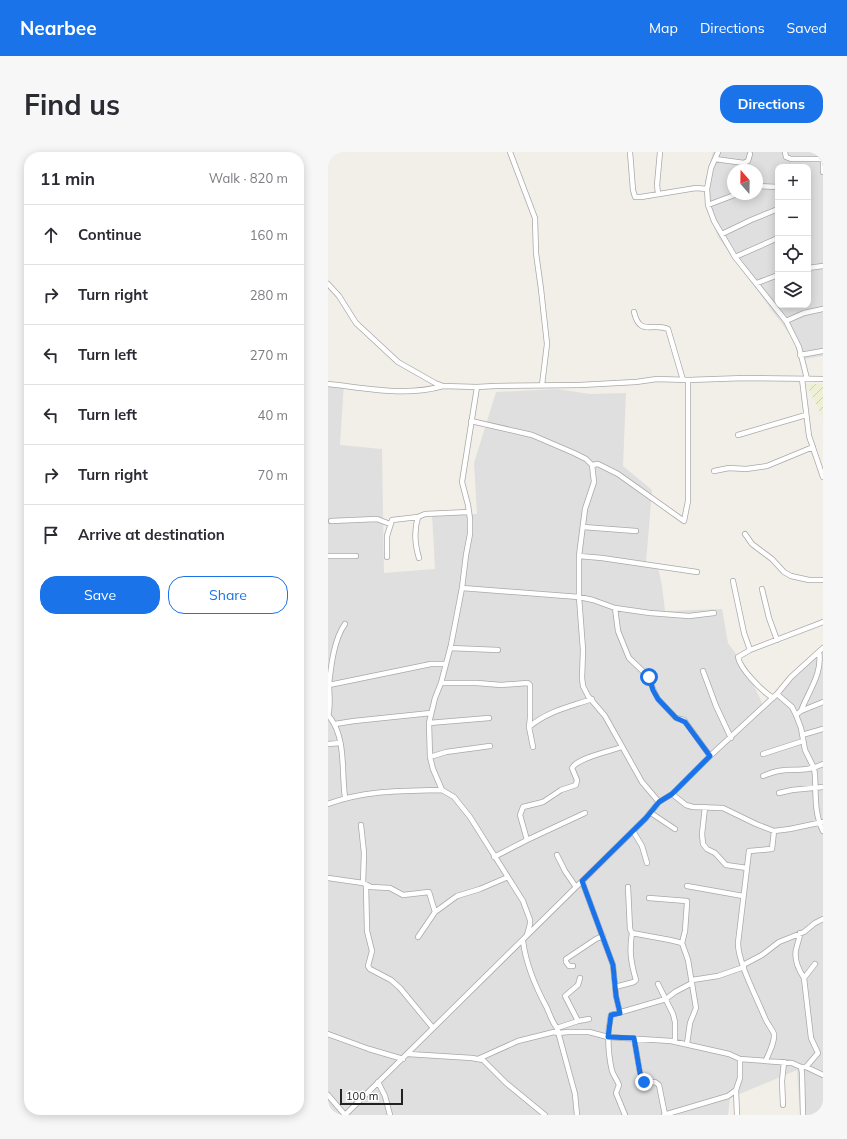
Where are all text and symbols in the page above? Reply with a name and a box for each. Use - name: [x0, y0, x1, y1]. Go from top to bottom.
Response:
- text: Nearbee: [20, 16, 97, 40]
- text: Map: [649, 19, 678, 37]
- text: Directions: [700, 19, 765, 37]
- text: Saved: [787, 19, 827, 37]
- button: Directions: [720, 85, 823, 123]
- text: Find us: [24, 87, 120, 122]
- north arrow: [727, 164, 763, 200]
- map controls: [775, 164, 811, 308]
- button: +: [775, 164, 811, 200]
- text: 11 min: [40, 168, 95, 189]
- text: Walk · 820 m: [209, 170, 288, 186]
- button: −: [775, 200, 811, 236]
- icon: ahead: [40, 224, 62, 246]
- text: Continue: [78, 225, 141, 244]
- text: 160 m: [250, 227, 288, 243]
- button: locate: [775, 236, 811, 272]
- button: layers: [775, 272, 811, 308]
- icon: right: [40, 284, 62, 306]
- text: Turn right: [78, 285, 148, 304]
- text: 280 m: [250, 287, 288, 303]
- icon: left: [40, 344, 62, 366]
- text: Turn left: [78, 345, 137, 364]
- text: 270 m: [250, 347, 288, 363]
- icon: left: [40, 404, 62, 426]
- text: Turn left: [78, 405, 137, 424]
- text: 40 m: [258, 407, 288, 423]
- icon: right: [40, 464, 62, 486]
- text: Turn right: [78, 465, 148, 484]
- text: 70 m: [258, 467, 288, 483]
- icon: arrive: [40, 524, 62, 546]
- text: Arrive at destination: [78, 525, 225, 544]
- button: Save: [40, 576, 160, 614]
- button: Share: [168, 576, 288, 614]
- route start: [640, 668, 658, 686]
- route end: [635, 1073, 653, 1091]
- scale bar: [340, 1087, 403, 1106]
- text: 100 m: [346, 1089, 378, 1103]

